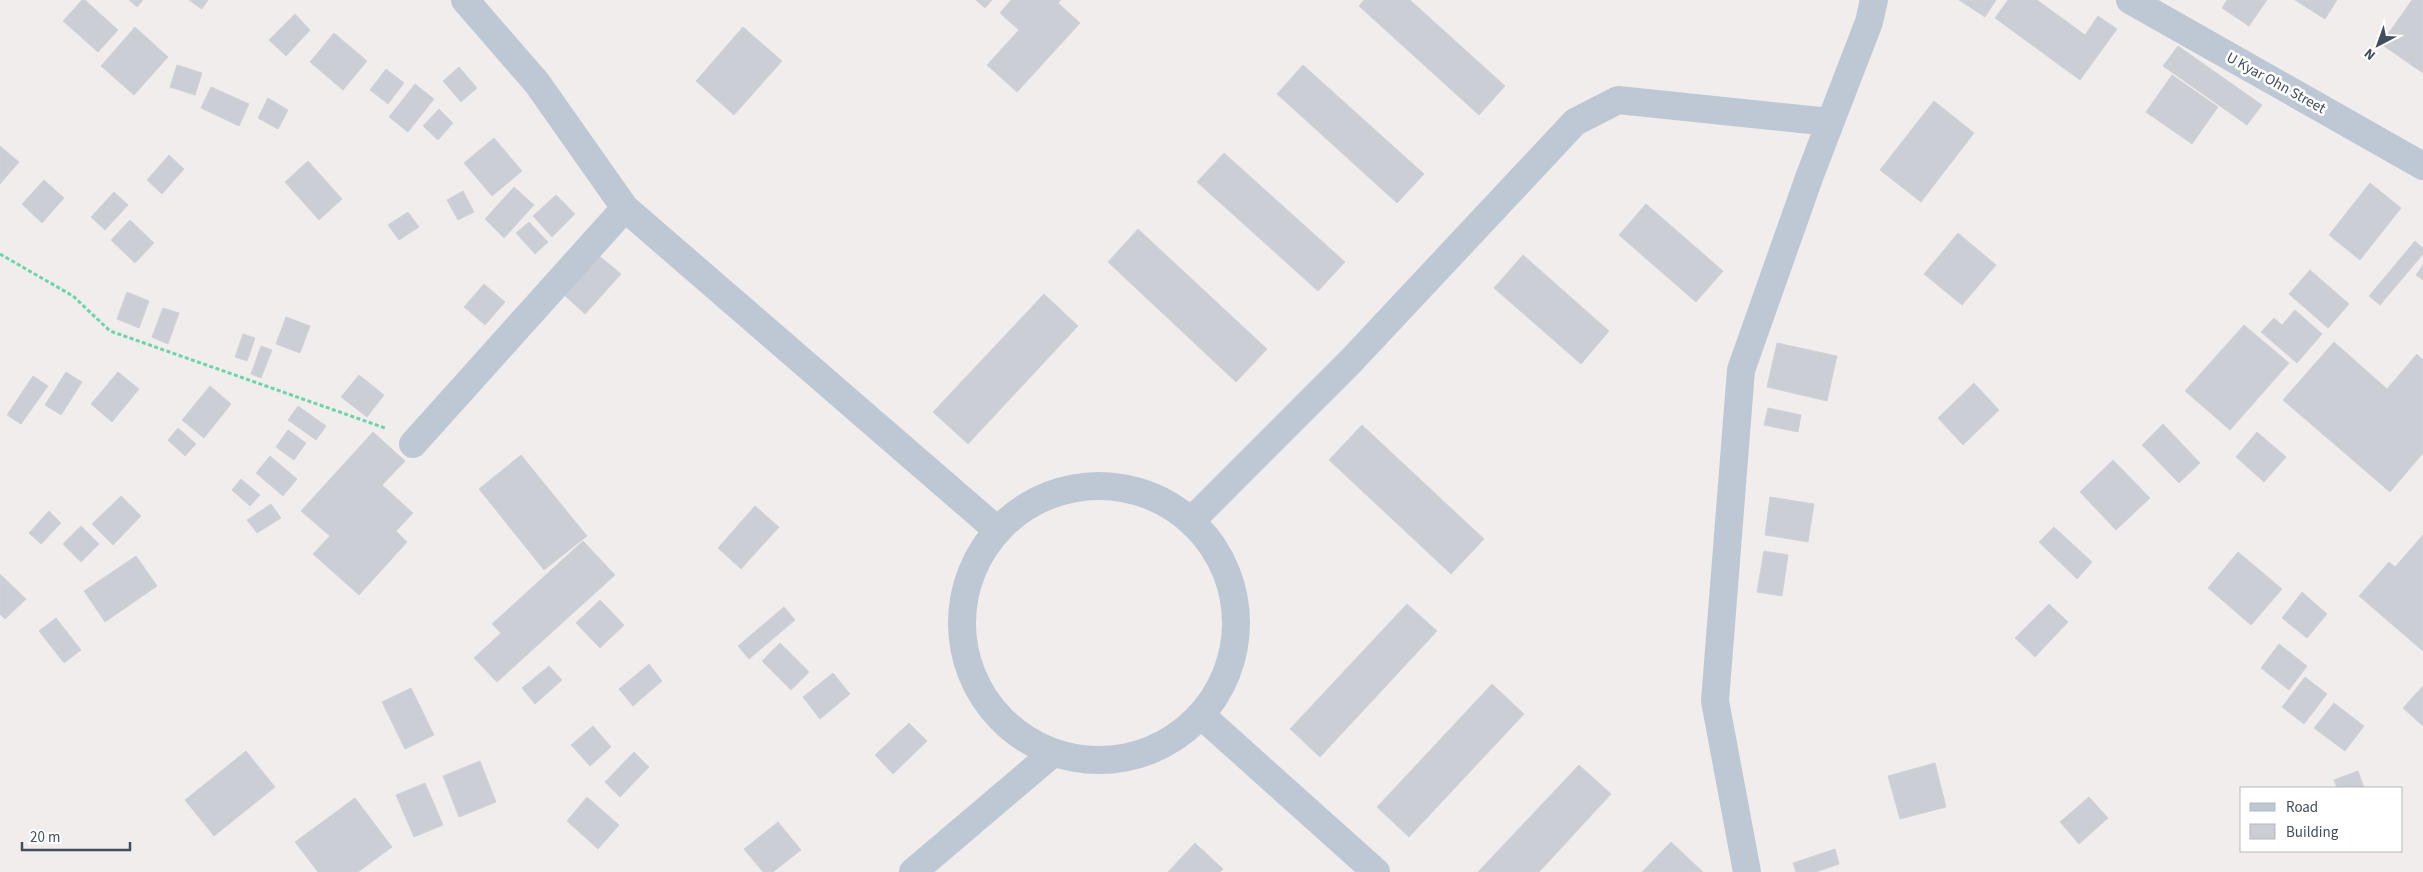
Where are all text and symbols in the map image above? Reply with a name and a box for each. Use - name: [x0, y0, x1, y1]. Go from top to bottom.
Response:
- north arrow: [2353, 20, 2403, 70]
- text: N: [2360, 43, 2380, 65]
- street label: U Kyar Ohn Street: [2223, 47, 2329, 119]
- legend: [2240, 787, 2403, 852]
- text: Road: [2286, 797, 2318, 818]
- scale bar: [22, 820, 130, 852]
- text: Building: [2286, 822, 2339, 843]
- text: 20 m: [30, 827, 60, 848]

